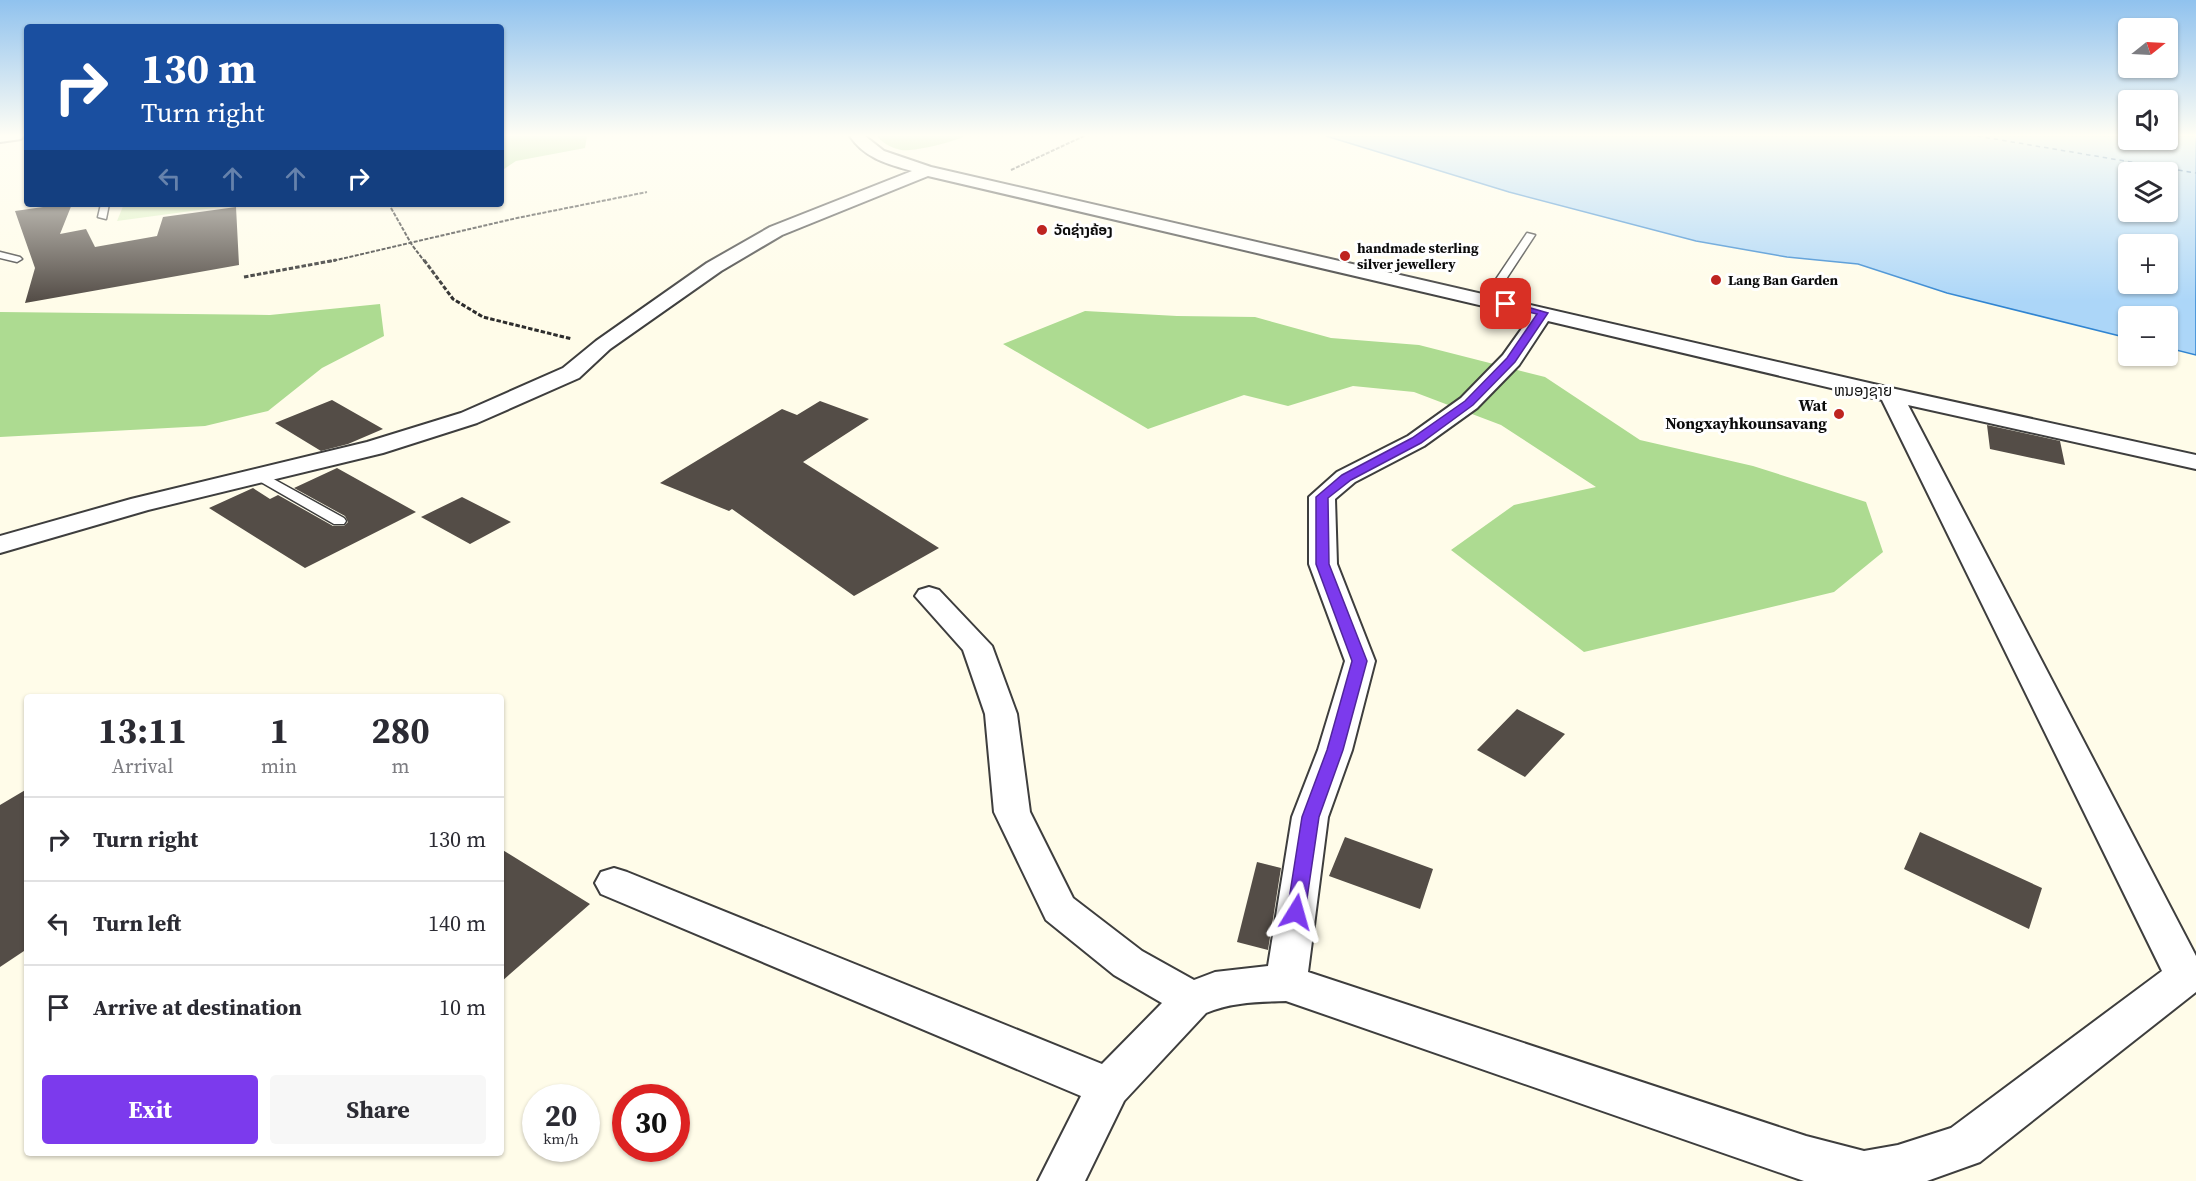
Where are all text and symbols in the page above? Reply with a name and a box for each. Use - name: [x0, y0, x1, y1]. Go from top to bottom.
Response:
- north arrow: [2118, 18, 2178, 78]
- map controls: [2118, 18, 2178, 366]
- text: 130 m: [141, 39, 256, 97]
- icon: right: [42, 48, 120, 126]
- button: sound: [2118, 90, 2178, 150]
- text: Turn right: [141, 94, 265, 131]
- icon: left: [153, 162, 186, 195]
- icon: ahead: [216, 162, 249, 195]
- icon: ahead: [279, 162, 312, 195]
- icon: right: [342, 162, 375, 195]
- button: layers: [2118, 162, 2178, 222]
- place label: ວັດຊ່າງຄ້ອງ: [1054, 220, 1113, 240]
- marker: ວັດຊ່າງຄ້ອງ: [1035, 223, 1049, 237]
- button: +: [2118, 234, 2178, 294]
- place label: handmade sterling silver jewellery: [1357, 238, 1479, 274]
- marker: handmade sterling silver jewellery: [1338, 249, 1352, 263]
- place label: Lang Ban Garden: [1728, 270, 1839, 290]
- marker: Lang Ban Garden: [1709, 273, 1723, 287]
- pin: [1480, 278, 1531, 329]
- icon: arrive: [1489, 287, 1522, 320]
- button: −: [2118, 306, 2178, 366]
- district label: ຫນອງຊາຍ: [1834, 380, 1892, 401]
- place label: Wat Nongxayhkounsavang: [1665, 394, 1827, 434]
- marker: Wat Nongxayhkounsavang: [1832, 407, 1846, 421]
- text: 13:11: [98, 706, 187, 755]
- text: 1: [269, 706, 289, 755]
- text: 280: [371, 706, 430, 755]
- text: Arrival: [112, 752, 173, 780]
- text: min: [261, 752, 297, 780]
- text: m: [392, 752, 410, 780]
- icon: right: [42, 823, 75, 856]
- text: Turn right: [93, 824, 198, 854]
- text: 130 m: [428, 824, 486, 854]
- position arrow: [1264, 880, 1328, 944]
- icon: left: [42, 907, 75, 940]
- text: Turn left: [93, 908, 181, 938]
- text: 140 m: [428, 908, 486, 938]
- icon: arrive: [42, 991, 75, 1024]
- text: Arrive at destination: [93, 992, 302, 1022]
- text: 10 m: [439, 992, 486, 1022]
- button: Exit: [42, 1075, 258, 1144]
- button: Share: [270, 1075, 486, 1144]
- speed limit sign: 30: [612, 1084, 690, 1162]
- text: 20: [545, 1095, 577, 1136]
- text: km/h: [543, 1128, 579, 1149]

